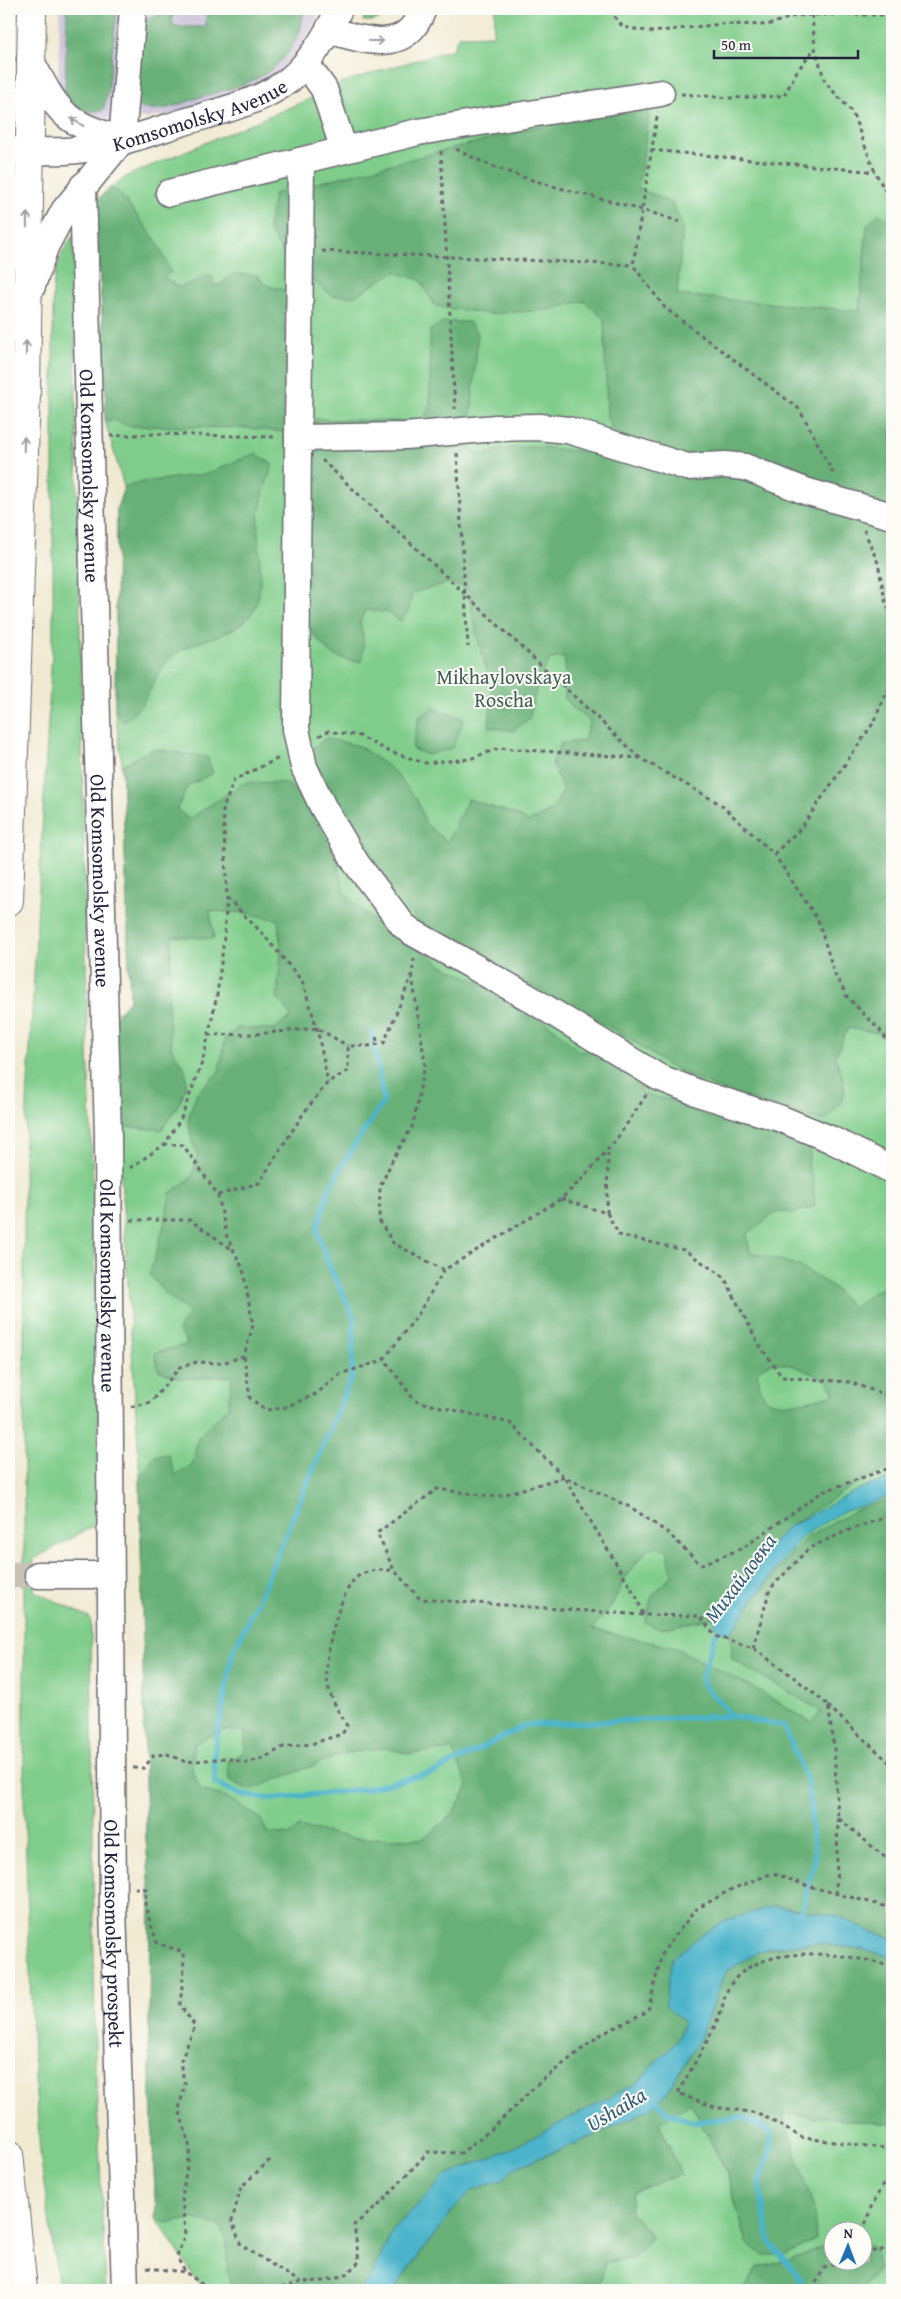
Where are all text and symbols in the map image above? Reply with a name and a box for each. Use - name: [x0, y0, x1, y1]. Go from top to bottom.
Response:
- scale bar: [714, 28, 857, 60]
- text: 50 m: [721, 34, 752, 55]
- one-way arrow: [368, 36, 384, 46]
- street label: Komsomolsky Avenue: [109, 71, 293, 158]
- one-way arrow: [71, 116, 85, 126]
- one-way arrow: [23, 212, 32, 228]
- one-way arrow: [21, 340, 31, 356]
- street label: Old Komsomolsky avenue: [73, 369, 108, 583]
- one-way arrow: [19, 436, 29, 452]
- park label: Mikhaylovskaya Roscha: [437, 662, 572, 714]
- street label: Old Komsomolsky avenue: [84, 774, 119, 988]
- street label: Old Komsomolsky avenue: [94, 1179, 124, 1393]
- water label: Михайловка: [696, 1527, 784, 1629]
- street label: Old Komsomolsky prospekt: [98, 1819, 132, 2048]
- water label: Ushaika: [580, 2079, 652, 2139]
- north arrow: [824, 2222, 874, 2272]
- text: N: [843, 2223, 854, 2243]

